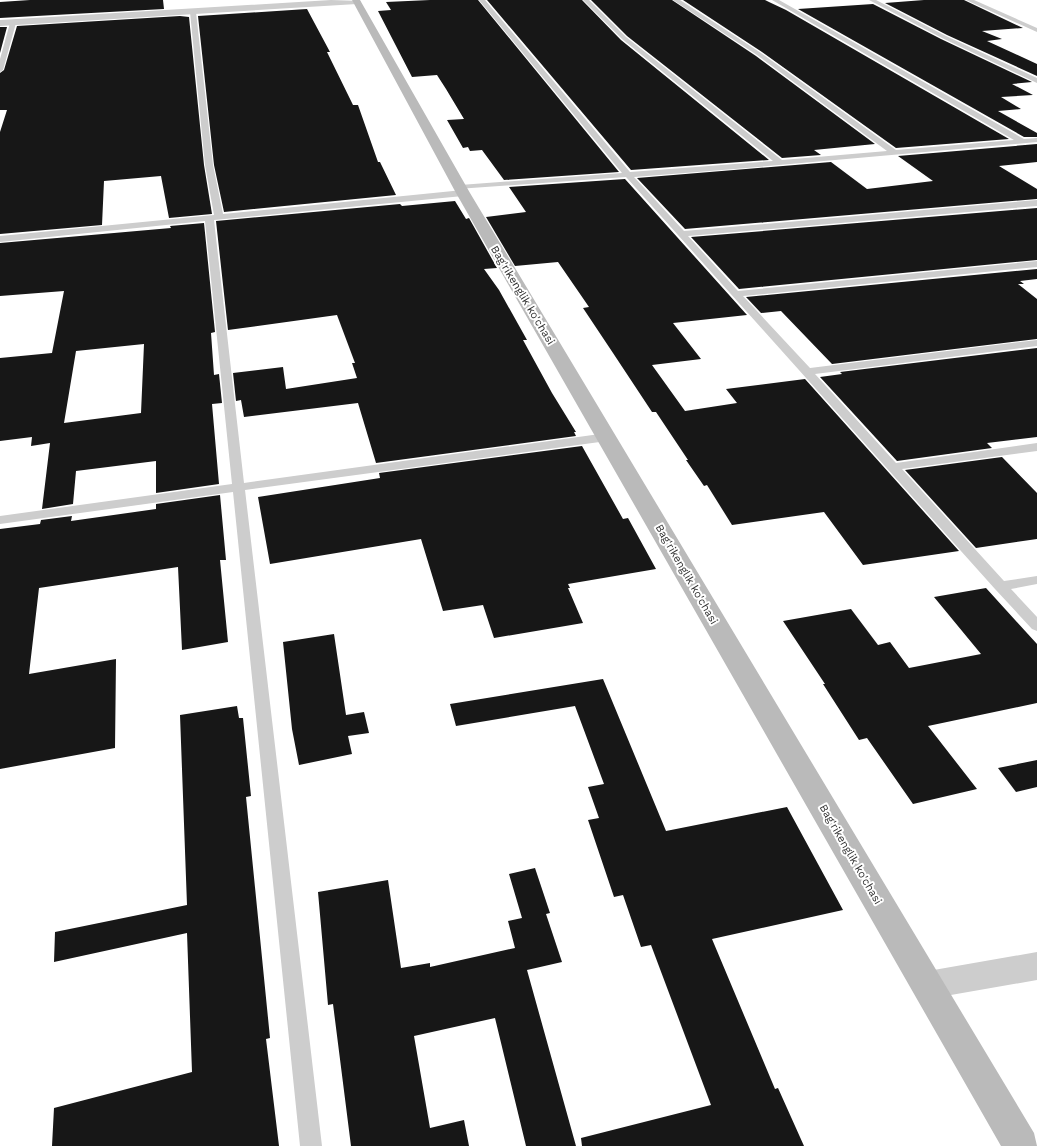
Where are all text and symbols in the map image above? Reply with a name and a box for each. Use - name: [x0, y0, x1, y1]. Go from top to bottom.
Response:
- street label: Bag'rikenglik ko'chasi: [488, 243, 557, 347]
- street label: Bag'rikenglik ko'chasi: [653, 522, 721, 627]
- street label: Bag'rikenglik ko'chasi: [817, 802, 885, 907]

